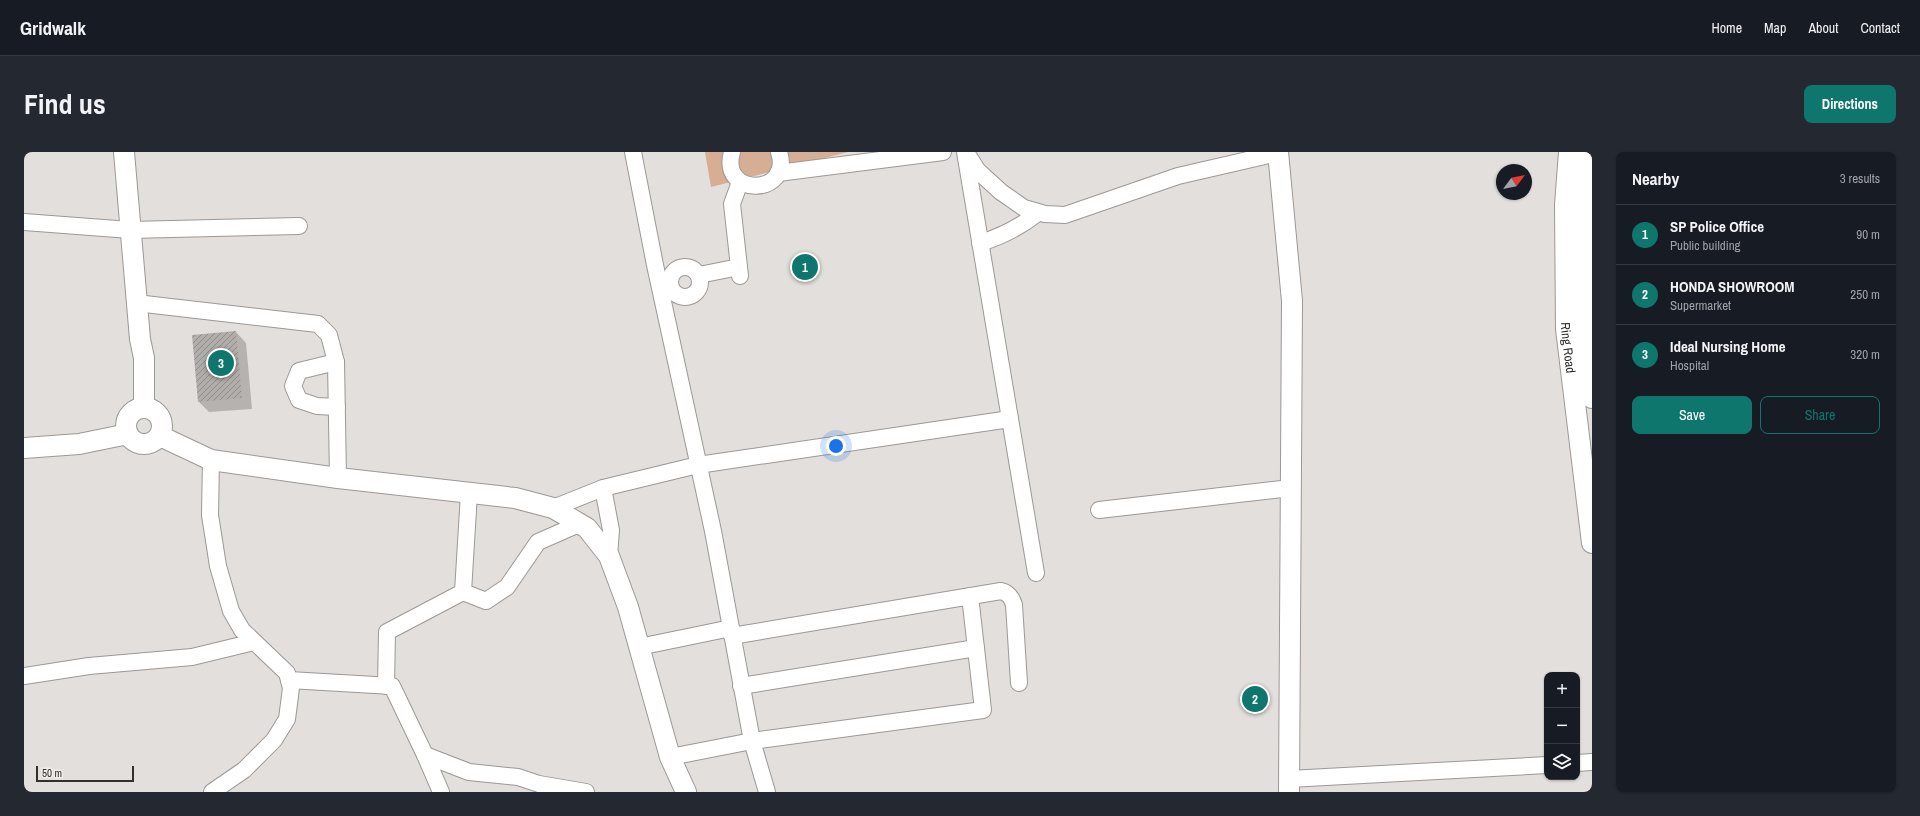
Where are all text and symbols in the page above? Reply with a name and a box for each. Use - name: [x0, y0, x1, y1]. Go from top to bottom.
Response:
- text: Gridwalk: [20, 15, 86, 41]
- text: Home: [1711, 19, 1742, 37]
- text: Map: [1764, 19, 1786, 37]
- text: About: [1808, 19, 1838, 37]
- text: Contact: [1860, 19, 1900, 37]
- text: Find us: [24, 85, 106, 123]
- button: Directions: [1804, 85, 1896, 123]
- north arrow: [1496, 164, 1532, 200]
- text: Nearby: [1632, 167, 1679, 190]
- text: 3 results: [1840, 170, 1880, 187]
- text: SP Police Office: [1670, 216, 1764, 237]
- text: 1: [1642, 226, 1648, 243]
- text: 90 m: [1856, 226, 1880, 243]
- text: Public building: [1670, 237, 1741, 254]
- pin: 1: [792, 252, 818, 282]
- text: HONDA SHOWROOM: [1670, 276, 1795, 297]
- text: 2: [1642, 286, 1648, 303]
- text: 250 m: [1850, 286, 1880, 303]
- text: Supermarket: [1670, 297, 1731, 314]
- street label: Ring Road: [1557, 322, 1580, 374]
- text: Ideal Nursing Home: [1670, 336, 1786, 357]
- text: 3: [1642, 346, 1648, 363]
- text: 320 m: [1850, 346, 1880, 363]
- pin: 3: [208, 348, 234, 378]
- text: Hospital: [1670, 357, 1709, 374]
- button: Save: [1632, 396, 1752, 434]
- button: Share: [1760, 396, 1880, 434]
- your location: [826, 436, 846, 456]
- map controls: [1544, 672, 1580, 780]
- button: +: [1544, 672, 1580, 708]
- pin: 2: [1242, 684, 1268, 714]
- button: −: [1544, 708, 1580, 744]
- button: layers: [1544, 744, 1580, 780]
- scale bar: [36, 764, 134, 783]
- text: 50 m: [42, 766, 62, 780]

